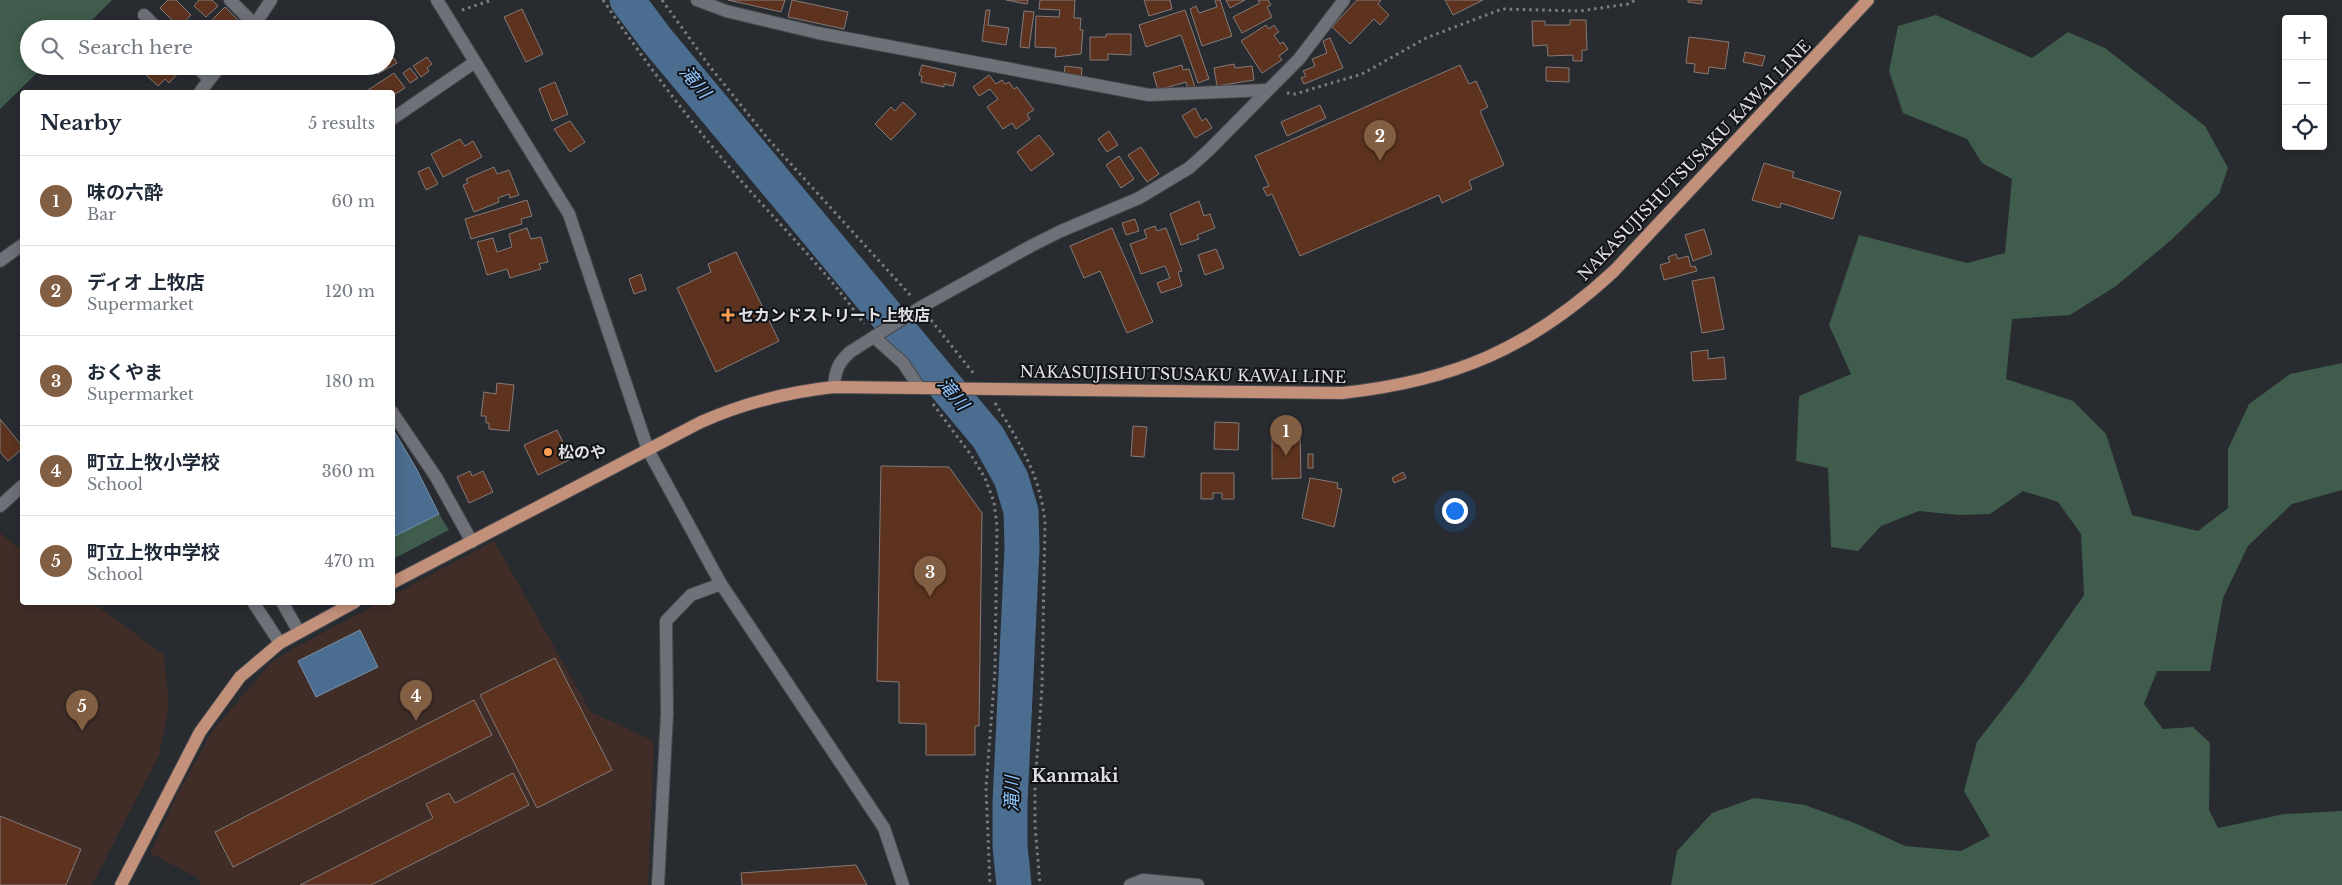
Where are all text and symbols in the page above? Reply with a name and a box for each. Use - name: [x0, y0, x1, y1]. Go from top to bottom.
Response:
- map controls: [2282, 15, 2327, 150]
- button: +: [2282, 15, 2327, 60]
- search box: [20, 20, 395, 75]
- icon: search: [38, 34, 66, 62]
- text: Search here: [78, 36, 193, 59]
- street label: NAKASUJISHUTSUSAKU KAWAI LINE: [1573, 36, 1815, 284]
- button: −: [2282, 60, 2327, 105]
- water label: 滝川: [675, 61, 716, 104]
- button: locate: [2282, 105, 2327, 150]
- text: Nearby: [40, 110, 121, 136]
- text: 5 results: [308, 113, 375, 133]
- pin: 2: [1364, 120, 1396, 161]
- text: 味の六酔: [87, 181, 163, 204]
- text: 1: [53, 191, 59, 211]
- text: 60 m: [332, 191, 375, 211]
- text: Bar: [87, 204, 116, 224]
- text: ディオ 上牧店: [87, 271, 205, 294]
- text: 2: [51, 281, 61, 301]
- text: 120 m: [325, 281, 375, 301]
- text: Supermarket: [87, 294, 194, 314]
- place label: セカンドストリート上牧店: [738, 305, 930, 325]
- marker: セカンドストリート上牧店: [722, 309, 734, 321]
- text: おくやま: [87, 361, 163, 384]
- street label: NAKASUJISHUTSUSAKU KAWAI LINE: [1019, 361, 1347, 387]
- text: 3: [51, 371, 61, 391]
- text: 180 m: [325, 371, 375, 391]
- water label: 滝川: [933, 373, 974, 416]
- text: Supermarket: [87, 384, 194, 404]
- pin: 1: [1270, 415, 1302, 456]
- place label: 松のや: [558, 442, 606, 462]
- marker: 松のや: [542, 446, 554, 458]
- text: 町立上牧小学校: [87, 451, 220, 474]
- text: 4: [51, 461, 61, 481]
- text: 360 m: [322, 461, 375, 481]
- text: School: [87, 474, 143, 494]
- your location: [1442, 498, 1468, 524]
- text: 町立上牧中学校: [87, 541, 220, 564]
- text: 5: [51, 551, 61, 571]
- text: 470 m: [324, 551, 375, 571]
- pin: 3: [914, 556, 946, 597]
- text: School: [87, 564, 143, 584]
- pin: 4: [400, 680, 432, 721]
- pin: 5: [66, 690, 98, 731]
- district label: Kanmaki: [1032, 765, 1119, 787]
- water label: 滝川: [1001, 774, 1023, 812]

